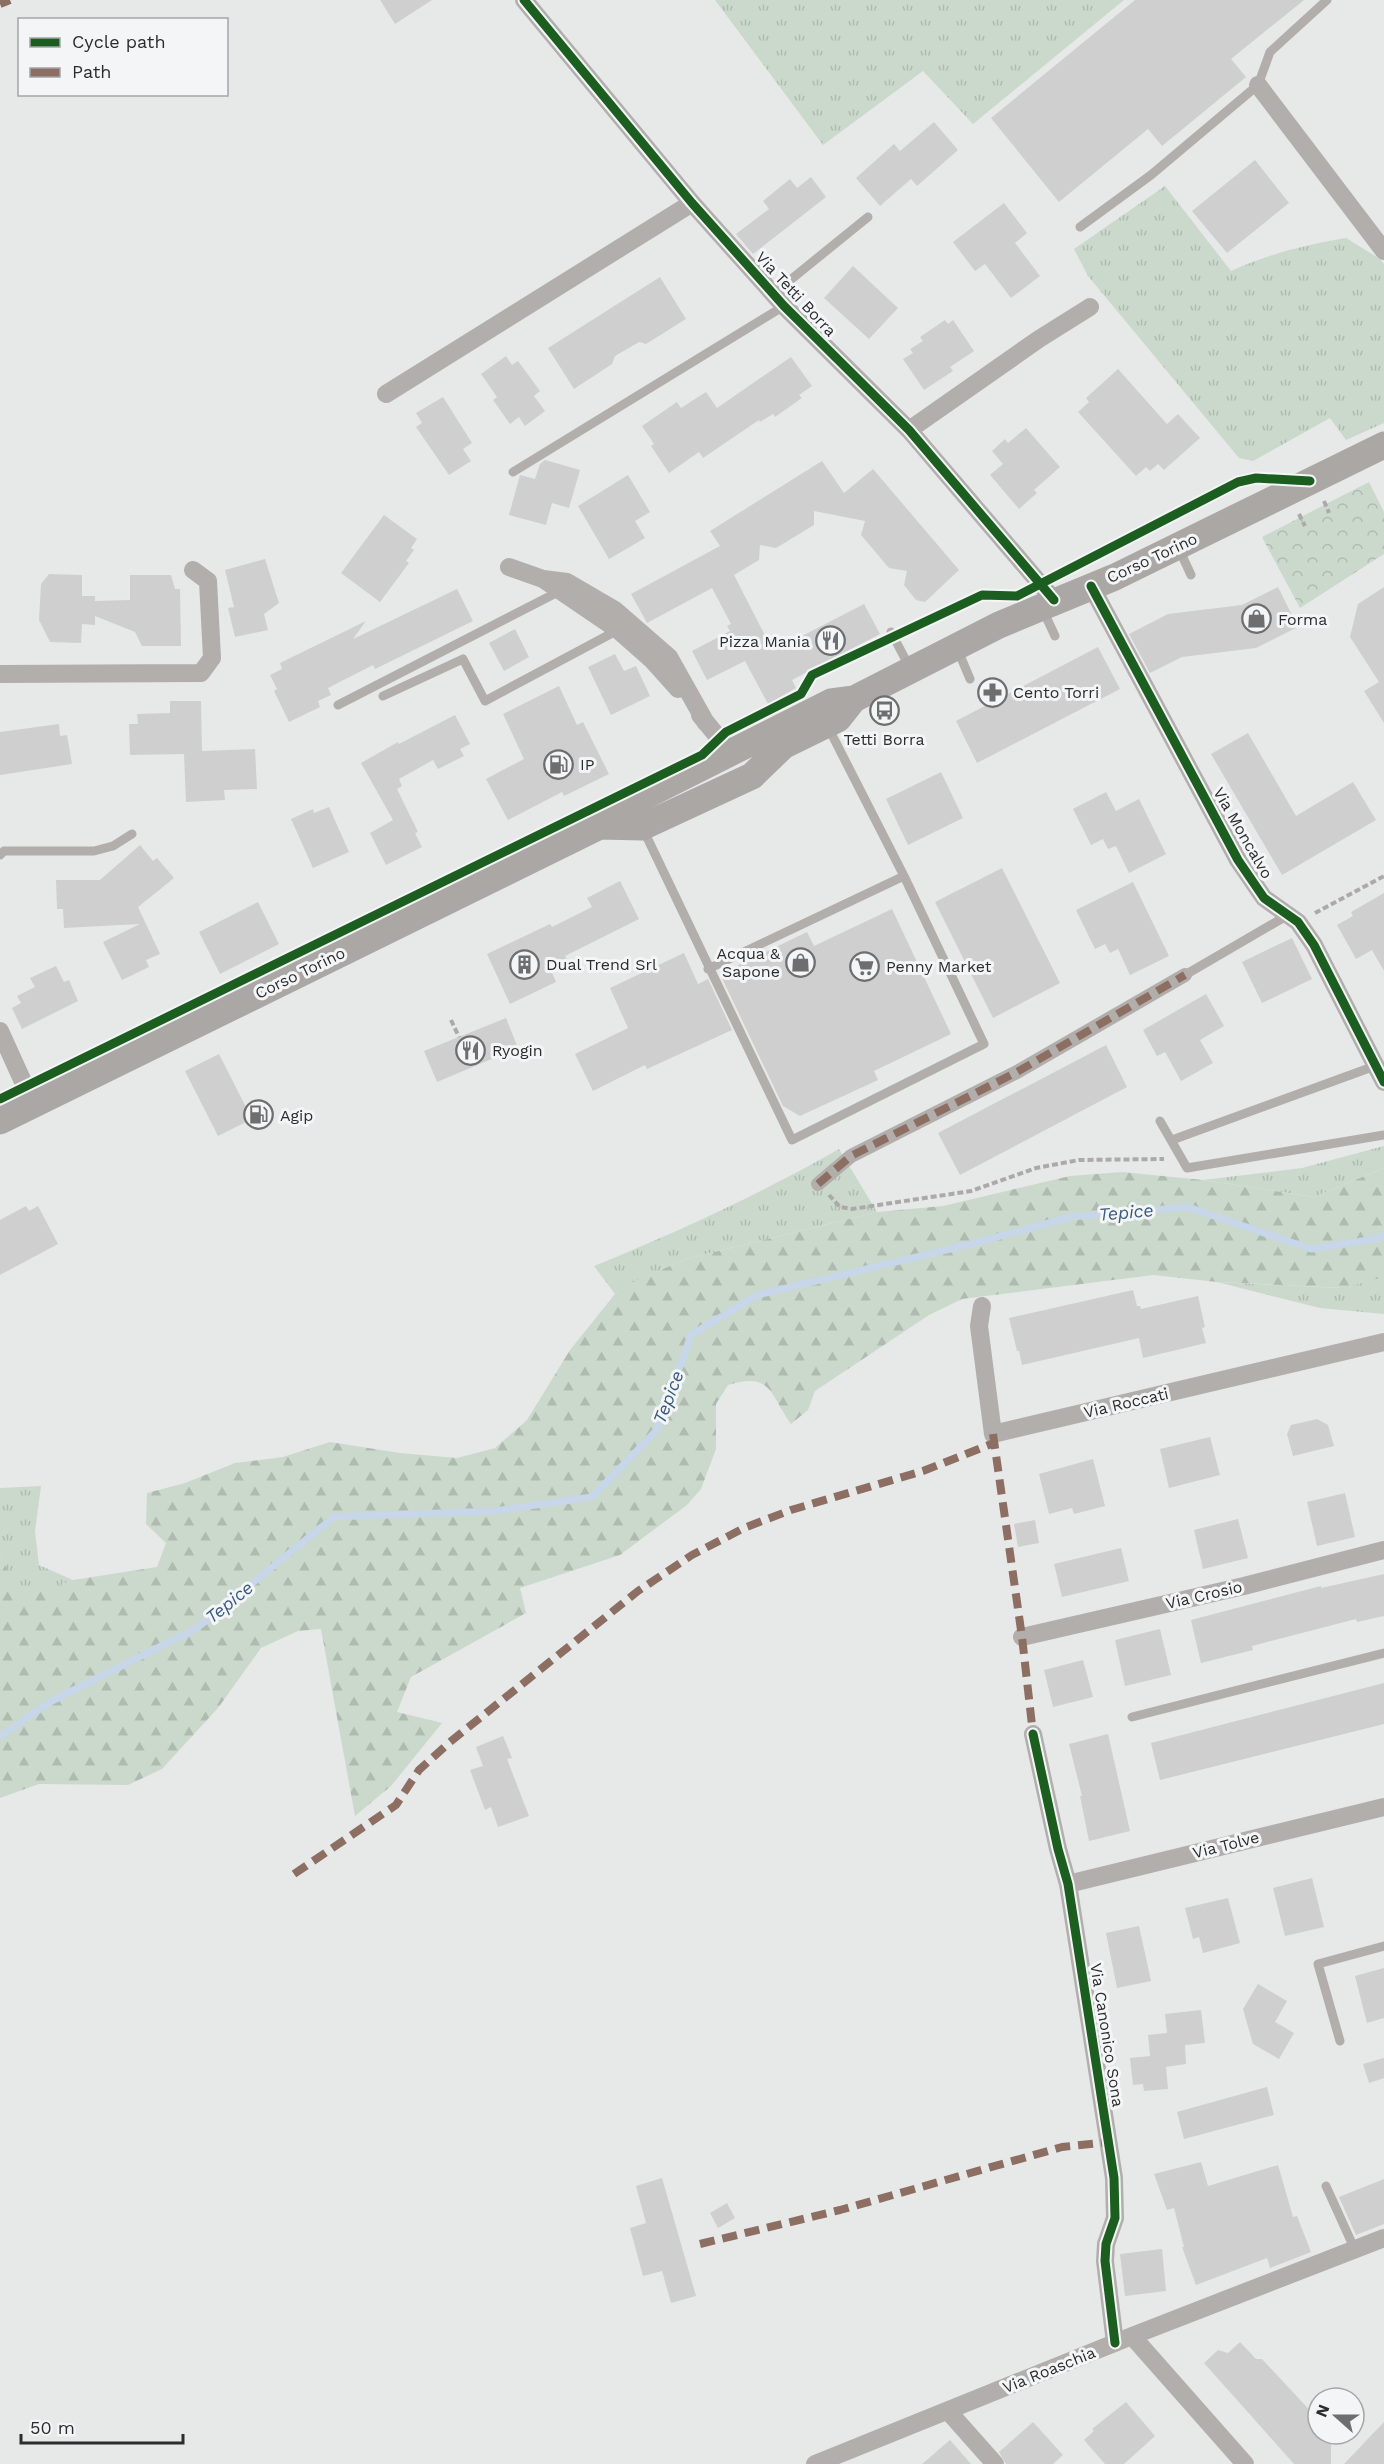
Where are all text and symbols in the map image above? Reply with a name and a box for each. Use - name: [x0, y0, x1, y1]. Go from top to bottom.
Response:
- legend: [18, 18, 228, 96]
- text: Cycle path: [72, 31, 166, 52]
- text: Path: [72, 61, 112, 82]
- street label: Via Tetti Borra: [752, 248, 840, 340]
- street label: Corso Torino: [1104, 529, 1200, 587]
- shop icon: Forma: [1241, 603, 1273, 635]
- place label: Forma: [1278, 610, 1327, 629]
- restaurant icon: Pizza Mania: [815, 625, 847, 657]
- place label: Pizza Mania: [719, 632, 810, 651]
- pharmacy icon: Cento Torri: [976, 676, 1008, 708]
- place label: Cento Torri: [1013, 683, 1099, 702]
- bus stop icon: Tetti Borra: [868, 695, 900, 727]
- place label: Tetti Borra: [844, 730, 924, 749]
- fuel station icon: IP: [543, 748, 575, 780]
- place label: IP: [580, 755, 595, 774]
- street label: Via Moncalvo: [1209, 784, 1277, 882]
- street label: Corso Torino: [252, 943, 348, 1003]
- place label: Acqua & Sapone: [717, 944, 781, 981]
- shop icon: Acqua & Sapone: [785, 946, 817, 978]
- building icon: Dual Trend Srl: [509, 948, 541, 980]
- supermarket icon: Penny Market: [849, 950, 881, 982]
- place label: Dual Trend Srl: [546, 955, 657, 974]
- place label: Penny Market: [886, 957, 992, 976]
- restaurant icon: Ryogin: [455, 1034, 487, 1066]
- place label: Ryogin: [492, 1041, 543, 1060]
- fuel station icon: Agip: [243, 1099, 275, 1131]
- place label: Agip: [280, 1106, 313, 1125]
- water label: Tepice: [1098, 1199, 1154, 1225]
- water label: Tepice: [648, 1368, 688, 1426]
- street label: Via Roccati: [1082, 1384, 1170, 1422]
- water label: Tepice: [201, 1577, 257, 1627]
- street label: Via Crosio: [1164, 1577, 1244, 1613]
- street label: Via Tolve: [1191, 1828, 1261, 1862]
- street label: Via Canonico Sona: [1086, 1962, 1128, 2108]
- street label: Via Roaschia: [1000, 2343, 1098, 2397]
- north arrow: [1306, 2386, 1366, 2446]
- text: N: [1311, 2402, 1333, 2420]
- scale bar: [21, 2407, 183, 2445]
- text: 50 m: [30, 2417, 75, 2438]

